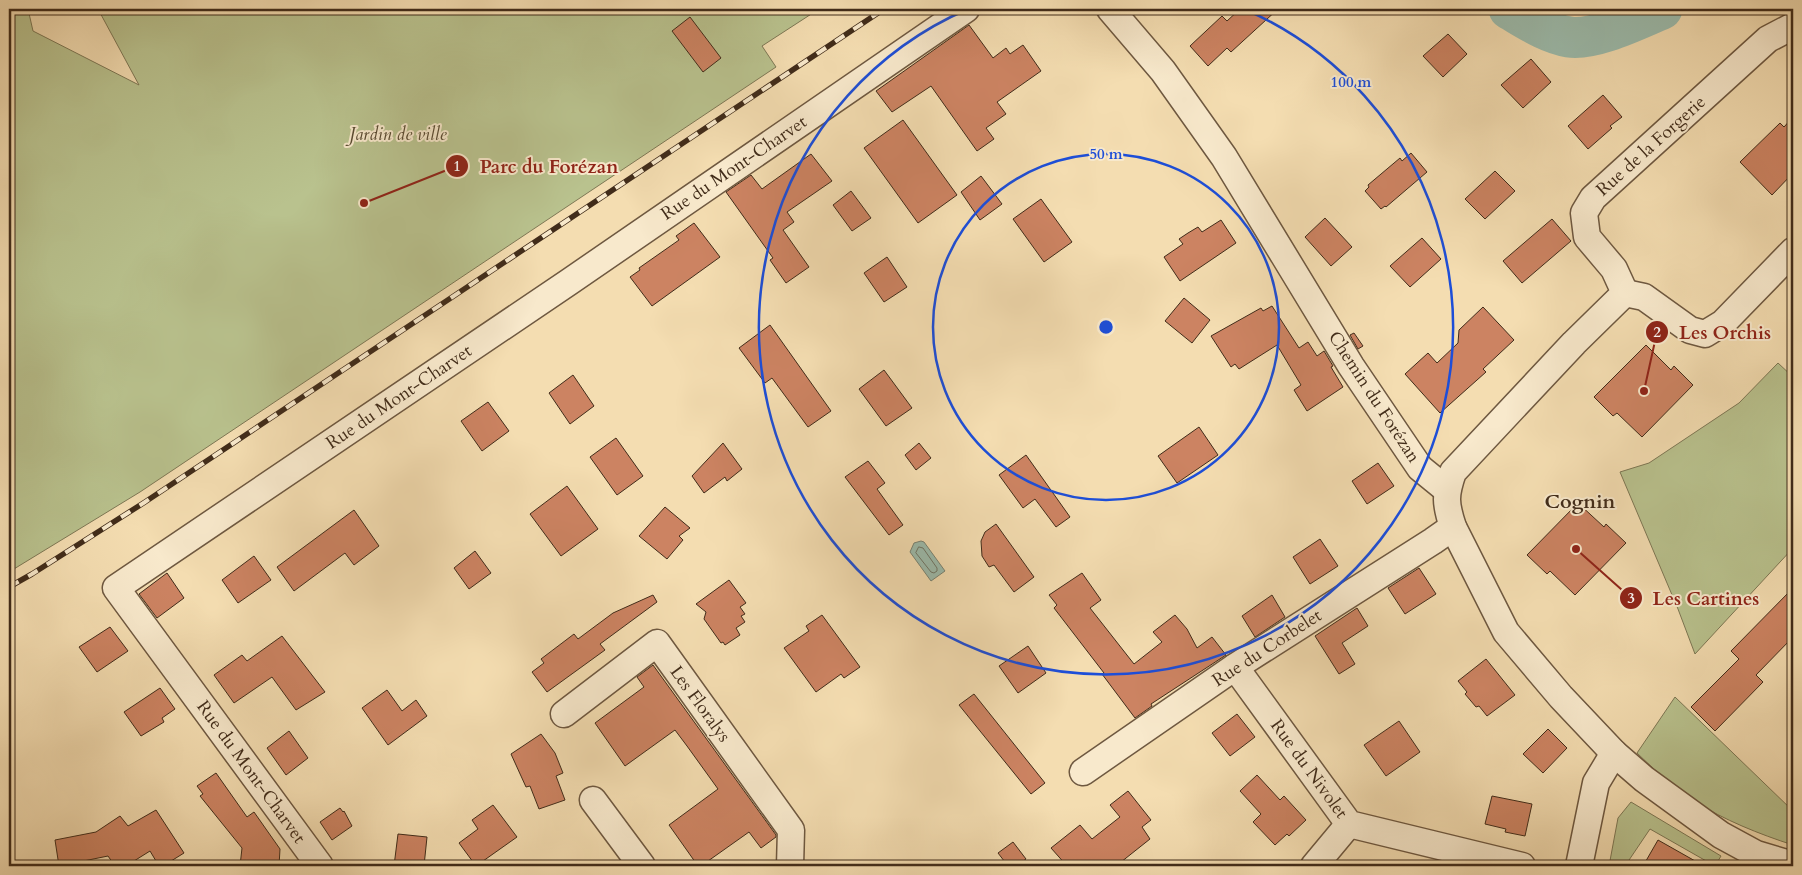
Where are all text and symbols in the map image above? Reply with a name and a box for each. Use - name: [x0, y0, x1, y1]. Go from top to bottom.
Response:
- text: 100 m: [1331, 72, 1372, 92]
- street label: Rue de la Forgerie: [1591, 90, 1711, 202]
- street label: Rue du Mont-Charvet: [656, 110, 812, 226]
- park label: Jardin de ville: [345, 122, 448, 147]
- text: 50 m: [1089, 144, 1123, 164]
- callout: Parc du Forézan: [445, 149, 628, 183]
- text: Parc du Forézan: [480, 154, 619, 180]
- text: 1: [453, 156, 461, 176]
- callout: Les Orchis: [1644, 315, 1781, 349]
- centre of rings: [1097, 318, 1115, 336]
- text: Les Orchis: [1679, 320, 1771, 346]
- text: 2: [1653, 322, 1661, 342]
- street label: Chemin du Forézan: [1322, 326, 1426, 468]
- street label: Rue du Mont-Charvet: [321, 339, 477, 455]
- district label: Cognin: [1545, 488, 1616, 515]
- callout: Les Cartines: [1618, 581, 1770, 615]
- text: Les Cartines: [1653, 586, 1759, 612]
- text: 3: [1627, 588, 1635, 608]
- street label: Rue du Corbelet: [1207, 603, 1327, 693]
- street label: Les Floralys: [664, 661, 736, 747]
- street label: Rue du Mont-Charvet: [191, 695, 312, 849]
- street label: Rue du Nivolet: [1264, 714, 1354, 824]

